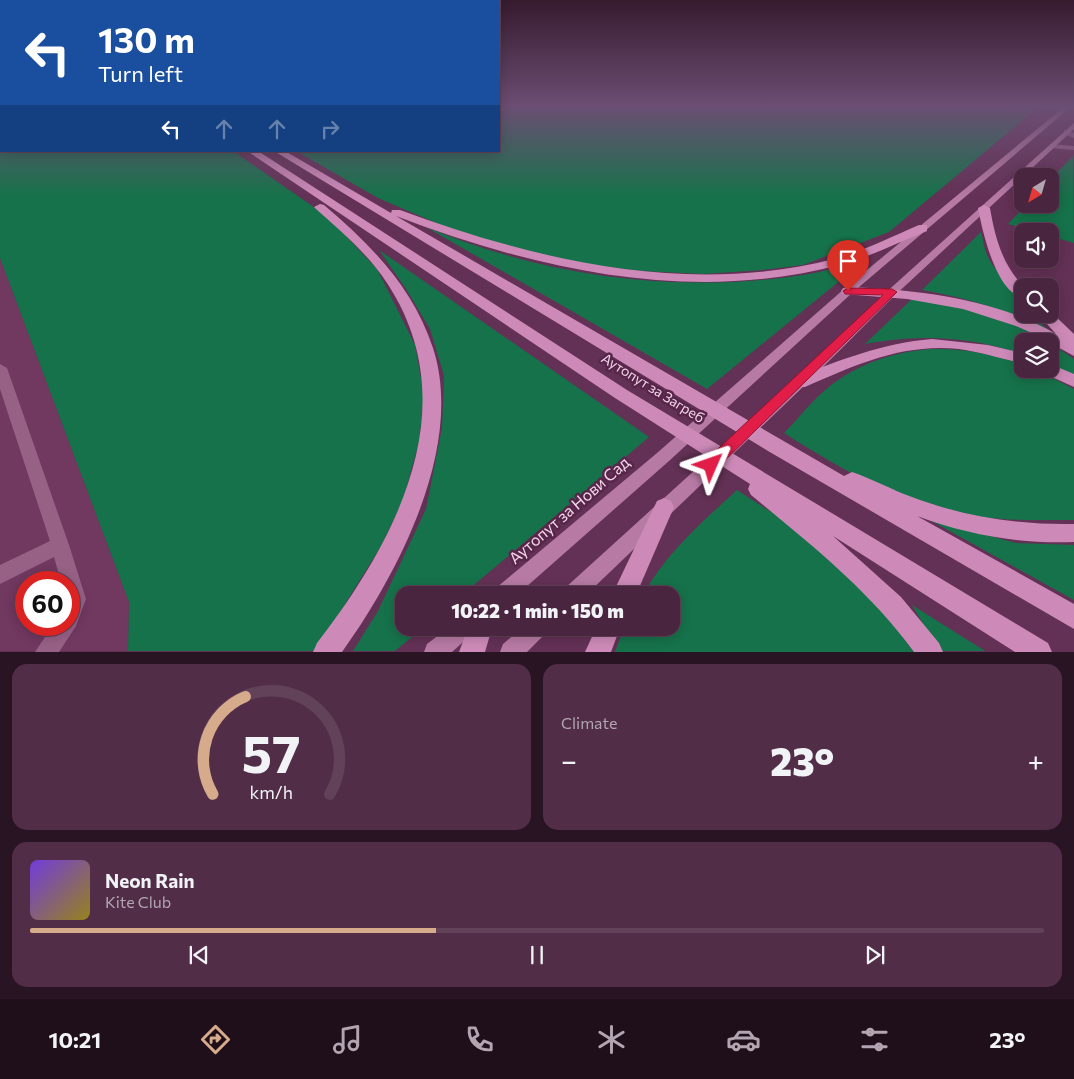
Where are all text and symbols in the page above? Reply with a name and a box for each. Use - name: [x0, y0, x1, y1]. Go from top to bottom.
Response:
- text: 130 m: [98, 17, 195, 60]
- icon: left: [15, 20, 80, 85]
- text: Turn left: [98, 60, 183, 87]
- icon: left: [157, 115, 185, 143]
- icon: ahead: [210, 115, 238, 143]
- icon: ahead: [263, 115, 291, 143]
- icon: right: [316, 115, 344, 143]
- north arrow: [1014, 168, 1059, 212]
- map controls: [1014, 168, 1059, 378]
- button: sound: [1014, 223, 1059, 268]
- pin: [827, 240, 869, 291]
- icon: arrive: [834, 247, 862, 275]
- button: search: [1014, 278, 1059, 323]
- button: layers: [1014, 333, 1059, 378]
- street label: Аутопут за Загреб: [599, 349, 708, 426]
- position arrow: [684, 438, 736, 490]
- street label: Аутопут за Нови Сад: [504, 452, 633, 567]
- speed limit sign: 60: [15, 571, 80, 636]
- text: 10:22 · 1 min · 150 m: [451, 599, 624, 622]
- text: Climate: [561, 713, 617, 732]
- text: 57: [242, 720, 301, 784]
- text: 23°: [770, 737, 834, 784]
- text: −: [561, 743, 577, 777]
- text: +: [1028, 743, 1044, 777]
- text: km/h: [250, 781, 293, 803]
- text: Neon Rain: [105, 869, 195, 892]
- text: Kite Club: [105, 892, 171, 911]
- icon: previous: [185, 941, 213, 969]
- icon: pause: [523, 941, 551, 969]
- icon: next: [861, 941, 889, 969]
- icon: directions: [198, 1022, 233, 1057]
- icon: music: [330, 1022, 365, 1057]
- icon: phone: [462, 1022, 497, 1057]
- icon: climate: [594, 1022, 629, 1057]
- icon: car: [726, 1022, 761, 1057]
- icon: filters: [857, 1022, 892, 1057]
- text: 10:21: [48, 1026, 101, 1053]
- text: 23°: [989, 1026, 1026, 1053]

